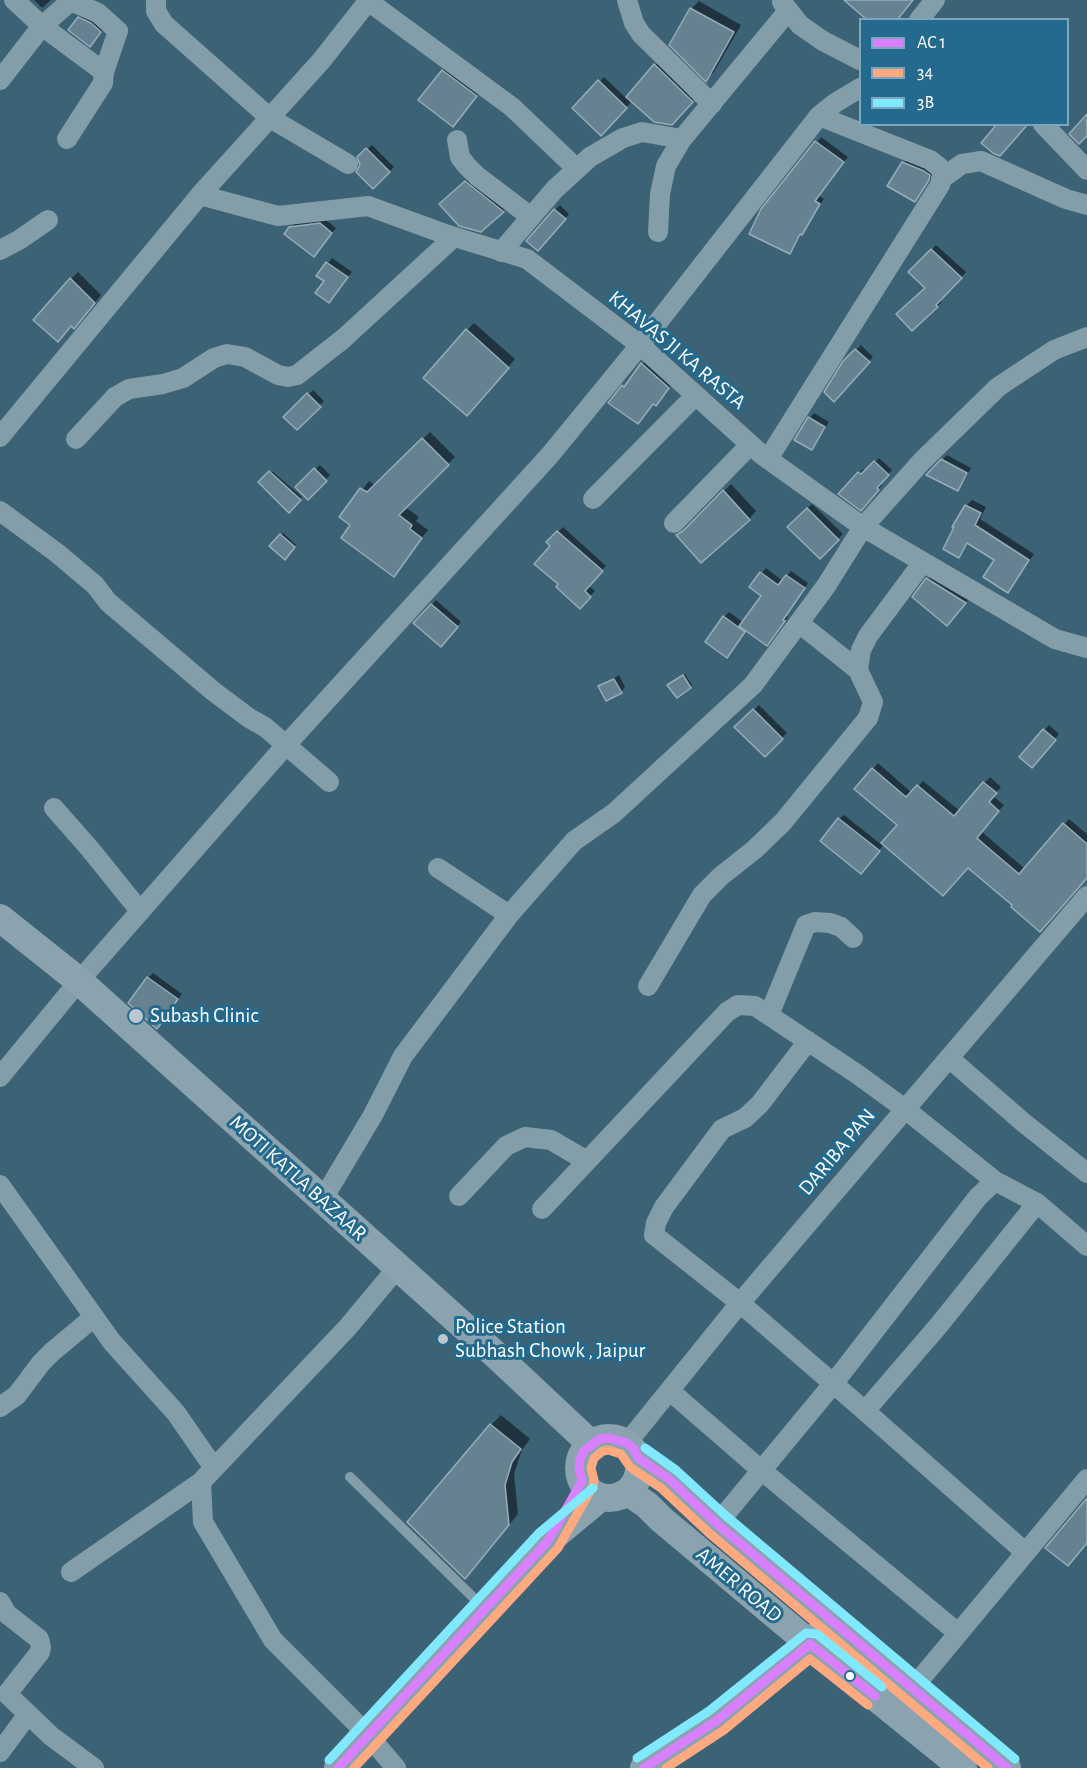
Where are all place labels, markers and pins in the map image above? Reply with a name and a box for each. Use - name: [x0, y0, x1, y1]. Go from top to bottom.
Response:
- place label: Subash Clinic: [150, 1003, 258, 1029]
- marker: Subash Clinic: [127, 1007, 145, 1025]
- place label: Police Station Subhash Chowk , Jaipur: [455, 1314, 645, 1364]
- marker: Police Station Subhash Chowk , Jaipur: [436, 1332, 450, 1346]
- unlabelled marker: [844, 1670, 856, 1682]

